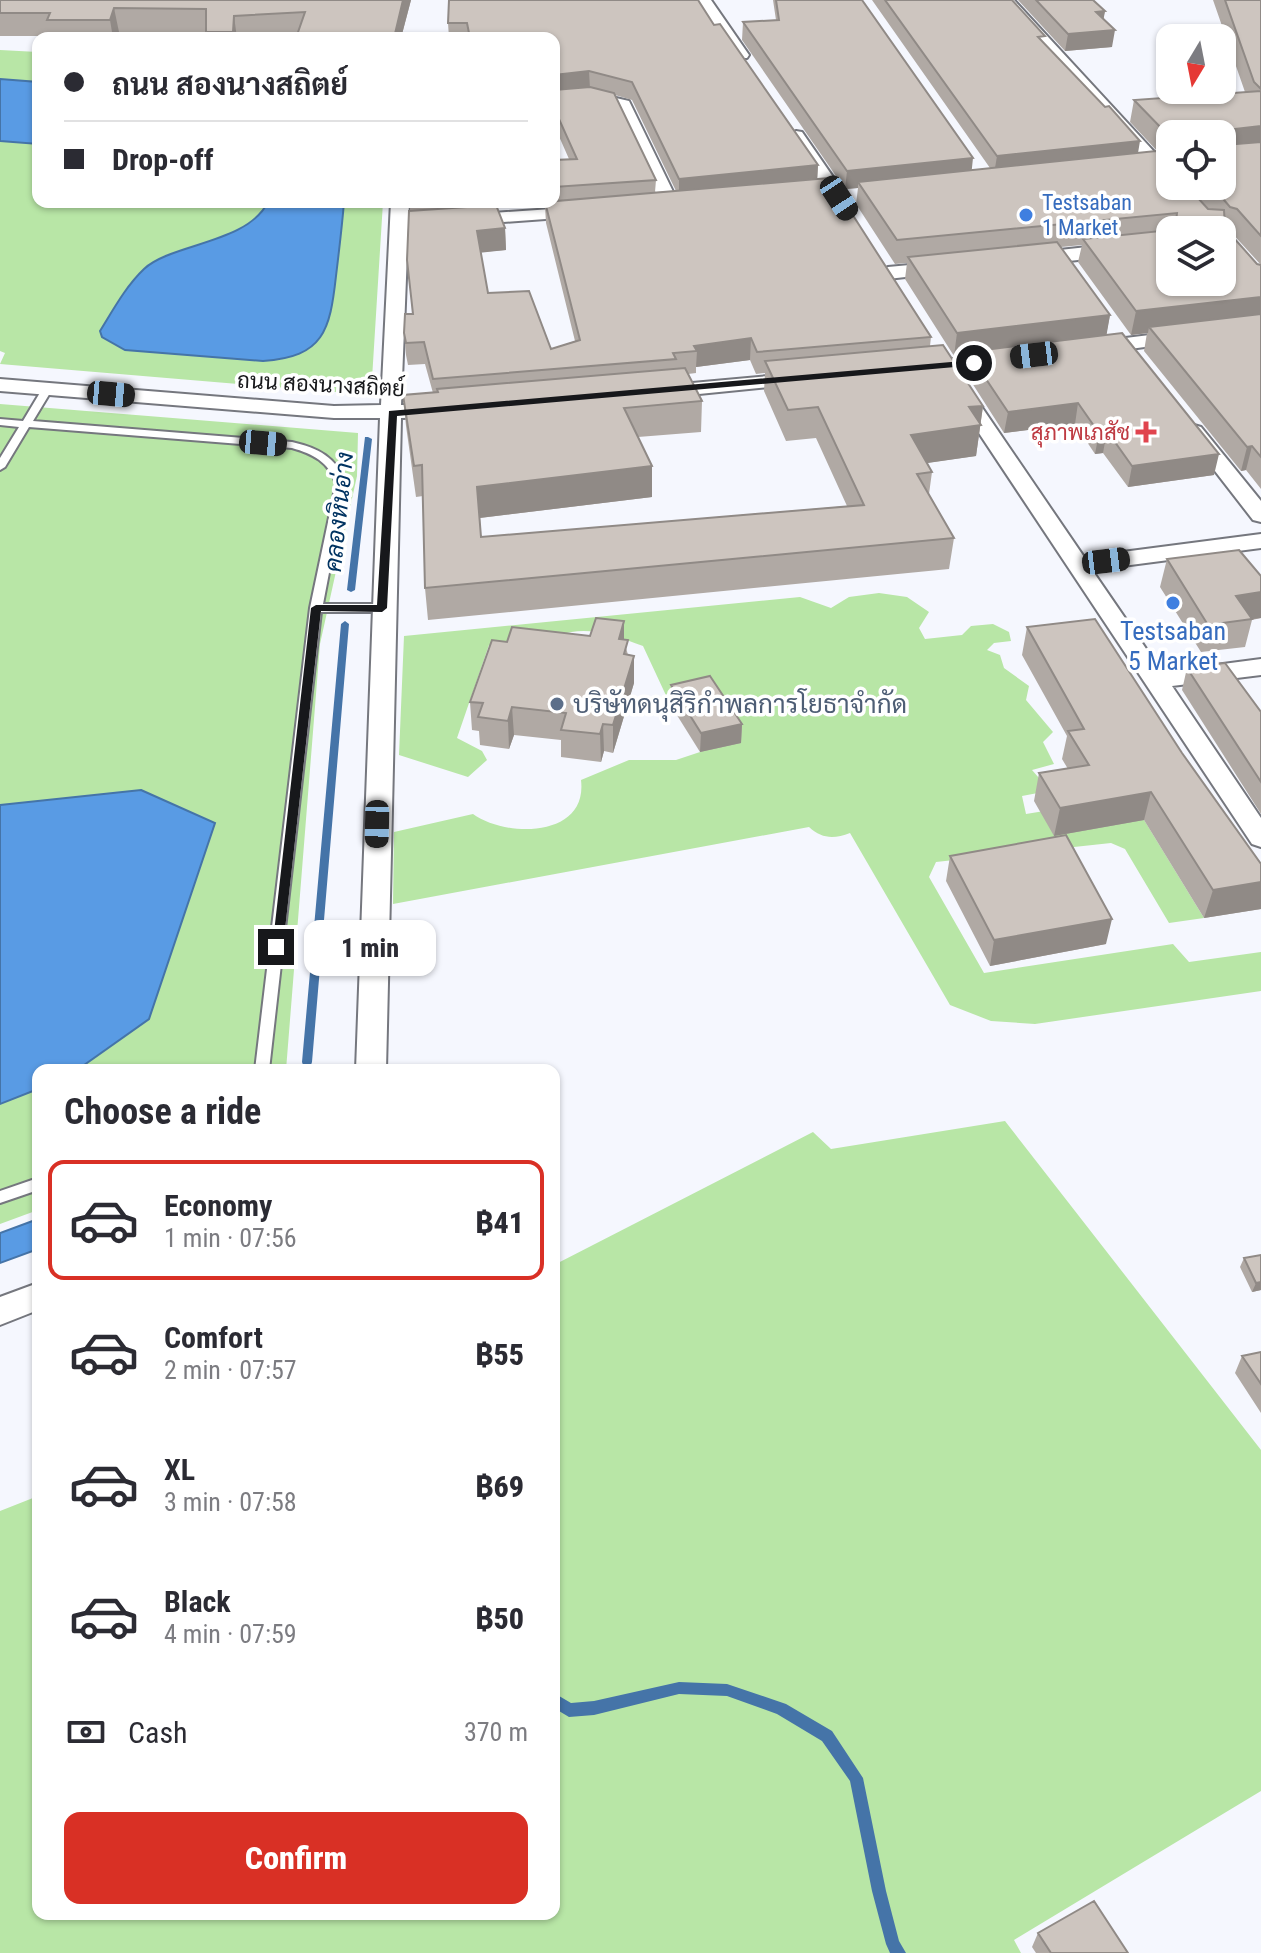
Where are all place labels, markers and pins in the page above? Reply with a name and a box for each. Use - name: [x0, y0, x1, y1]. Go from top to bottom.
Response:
- place label: Testsaban 1 Market: [1042, 190, 1132, 240]
- marker: Testsaban 1 Market: [1017, 206, 1035, 224]
- place label: สุภาพเภสัช: [1031, 419, 1130, 448]
- marker: สุภาพเภสัช: [1137, 423, 1155, 441]
- marker: Testsaban 5 Market: [1164, 594, 1182, 612]
- place label: Testsaban 5 Market: [1120, 616, 1226, 676]
- place label: บริษัทดนุสิริกำพลการโยธาจำกัด: [573, 688, 907, 722]
- marker: บริษัทดนุสิริกำพลการโยธาจำกัด: [548, 695, 566, 713]

